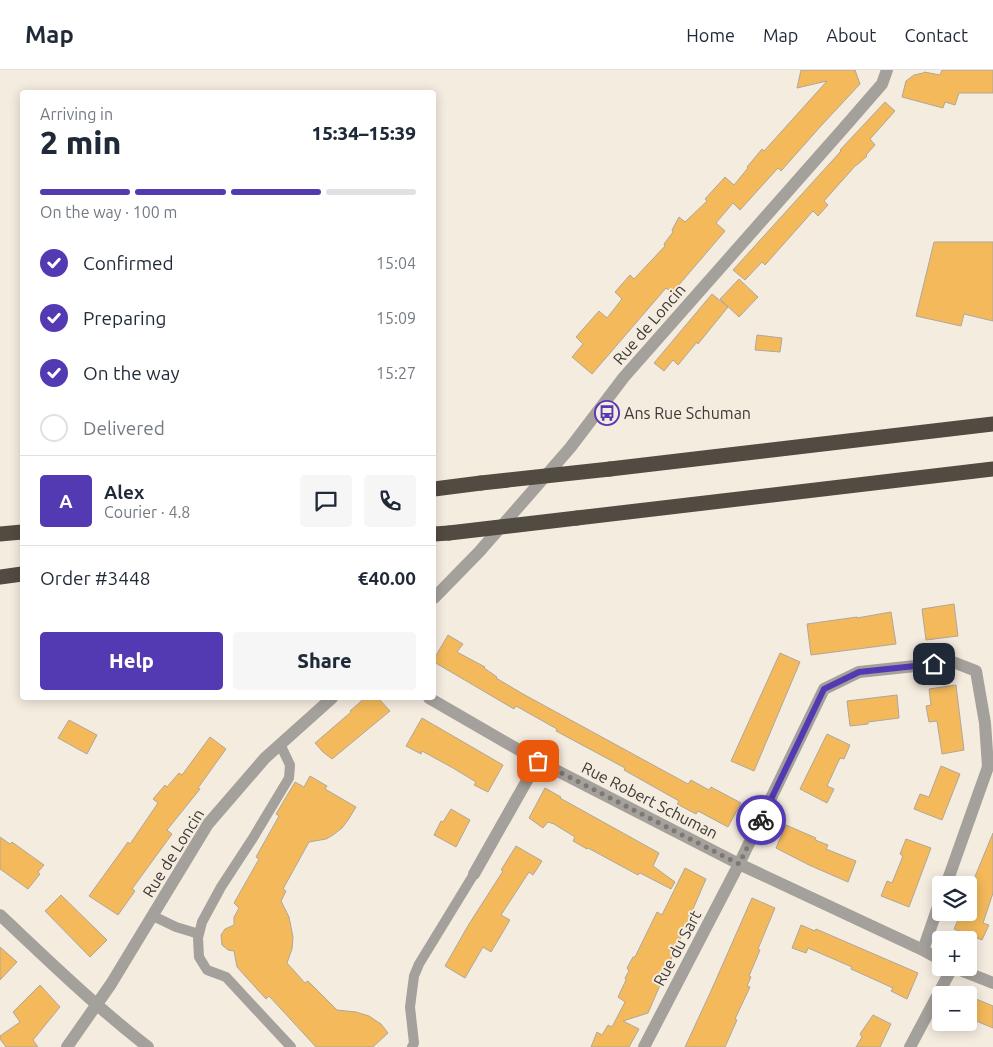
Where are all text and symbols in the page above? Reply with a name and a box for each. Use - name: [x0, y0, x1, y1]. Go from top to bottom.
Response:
- text: Map: [25, 21, 74, 48]
- text: Home: [686, 25, 735, 45]
- text: Map: [763, 25, 798, 45]
- text: About: [826, 25, 876, 45]
- text: Contact: [904, 25, 968, 45]
- text: Arriving in: [40, 105, 113, 123]
- text: 15:34–15:39: [311, 122, 416, 144]
- text: 2 min: [40, 124, 121, 160]
- text: On the way · 100 m: [40, 203, 177, 221]
- icon: check: [40, 249, 68, 277]
- text: Confirmed: [83, 252, 174, 274]
- text: 15:04: [376, 254, 416, 272]
- street label: Rue de Loncin: [609, 280, 689, 368]
- icon: check: [40, 304, 68, 332]
- text: Preparing: [83, 307, 167, 329]
- text: 15:09: [376, 309, 416, 327]
- icon: check: [40, 359, 68, 387]
- text: On the way: [83, 362, 180, 384]
- text: 15:27: [376, 364, 416, 382]
- bus stop icon: Ans Rue Schuman: [594, 400, 620, 426]
- place label: Ans Rue Schuman: [624, 404, 751, 422]
- text: Delivered: [83, 417, 165, 439]
- button: chat: [300, 475, 352, 527]
- button: phone: [364, 475, 416, 527]
- text: Alex: [104, 481, 144, 503]
- text: A: [59, 490, 73, 512]
- text: Courier · 4.8: [104, 503, 190, 521]
- text: Order #3448: [40, 567, 150, 589]
- text: €40.00: [358, 567, 416, 589]
- button: Help: [40, 632, 223, 690]
- button: Share: [233, 632, 416, 690]
- pin: [913, 643, 955, 685]
- icon: home: [920, 650, 948, 678]
- pin: [517, 740, 559, 782]
- icon: bag: [524, 747, 552, 775]
- street label: Rue Robert Schuman: [579, 758, 721, 842]
- courier: [736, 795, 786, 845]
- street label: Rue de Loncin: [139, 806, 207, 900]
- icon: bike: [747, 806, 775, 834]
- map controls: [932, 876, 977, 1031]
- button: layers: [932, 876, 977, 921]
- street label: Rue du Sart: [650, 907, 705, 989]
- button: +: [932, 931, 977, 976]
- button: −: [932, 986, 977, 1031]

